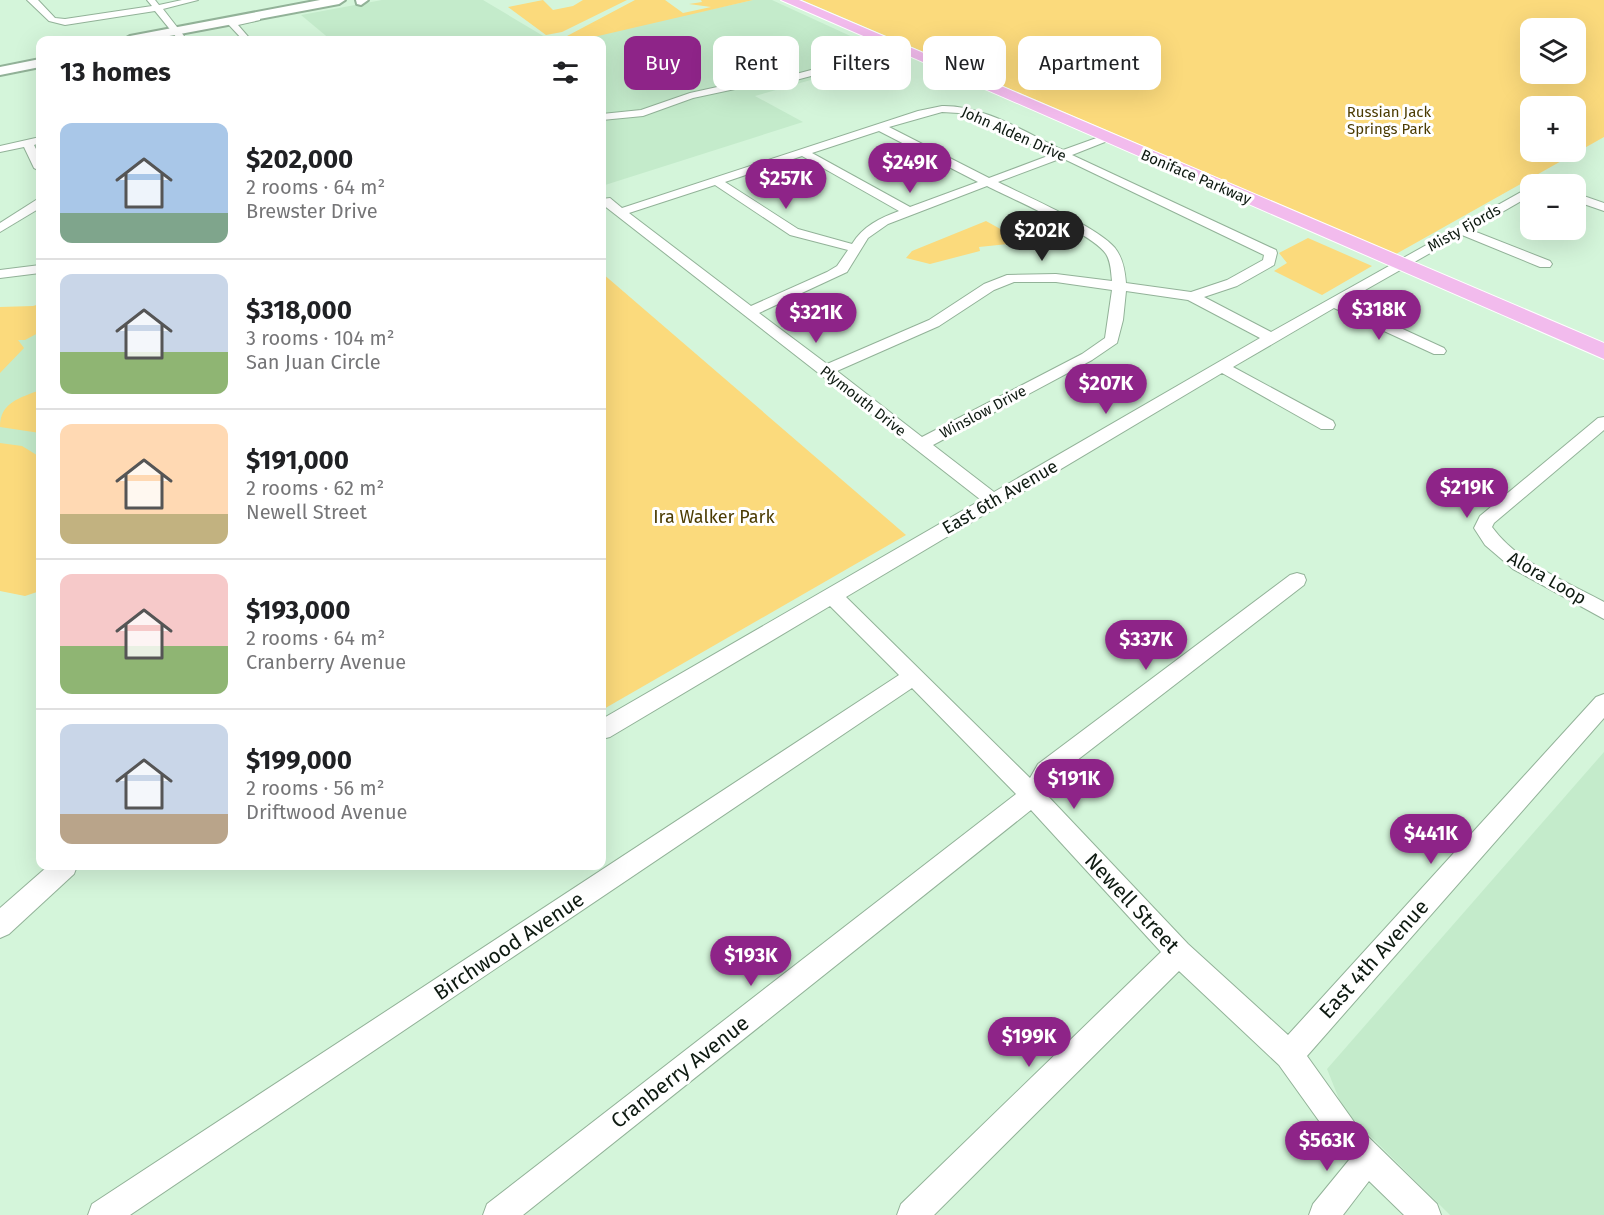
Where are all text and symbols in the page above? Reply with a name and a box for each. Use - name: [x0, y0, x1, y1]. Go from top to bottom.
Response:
- map controls: [1520, 18, 1586, 240]
- button: layers: [1520, 18, 1586, 84]
- chip: Buy: [624, 36, 701, 90]
- chip: Rent: [713, 36, 799, 90]
- chip: Filters: [811, 36, 911, 90]
- chip: New: [923, 36, 1006, 90]
- chip: Apartment: [1018, 36, 1161, 90]
- icon: filters: [549, 56, 582, 89]
- text: 13 homes: [60, 57, 171, 88]
- button: +: [1520, 96, 1586, 162]
- street label: John Alden Drive: [959, 103, 1069, 165]
- park label: Russian Jack Springs Park: [1347, 103, 1432, 138]
- pin: $249K: [868, 143, 952, 194]
- text: $202,000: [246, 144, 353, 175]
- street label: Boniface Parkway: [1138, 146, 1254, 209]
- icon: home: [108, 147, 180, 219]
- text: $249K: [882, 150, 938, 174]
- pin: $257K: [744, 159, 828, 210]
- text: $257K: [759, 166, 813, 190]
- button: −: [1520, 174, 1586, 240]
- text: 2 rooms · 64 m²: [246, 175, 385, 199]
- text: Brewster Drive: [246, 199, 378, 223]
- street label: Misty Fjords: [1424, 201, 1504, 255]
- pin: $202K: [1000, 211, 1084, 262]
- text: $202K: [1014, 218, 1070, 242]
- pin: $318K: [1337, 290, 1421, 341]
- pin: $321K: [774, 293, 858, 344]
- text: $318,000: [246, 295, 352, 326]
- text: $318K: [1352, 297, 1406, 321]
- icon: home: [108, 298, 180, 370]
- text: $321K: [789, 300, 843, 324]
- text: 3 rooms · 104 m²: [246, 326, 394, 350]
- text: San Juan Circle: [246, 350, 381, 374]
- street label: Plymouth Drive: [817, 362, 909, 440]
- pin: $207K: [1064, 364, 1148, 415]
- text: $207K: [1079, 371, 1133, 395]
- street label: Winslow Drive: [937, 382, 1029, 442]
- text: $191,000: [246, 445, 349, 476]
- icon: home: [108, 448, 180, 520]
- street label: East 6th Avenue: [938, 455, 1062, 539]
- pin: $219K: [1425, 468, 1509, 519]
- text: $219K: [1440, 475, 1494, 499]
- text: 2 rooms · 62 m²: [246, 476, 384, 500]
- text: Newell Street: [246, 500, 367, 524]
- park label: Ira Walker Park: [653, 506, 775, 528]
- street label: Alora Loop: [1504, 547, 1590, 609]
- text: $193,000: [246, 595, 350, 626]
- icon: home: [108, 598, 180, 670]
- pin: $337K: [1104, 620, 1188, 671]
- text: 2 rooms · 64 m²: [246, 626, 385, 650]
- text: $337K: [1119, 627, 1173, 651]
- text: Cranberry Avenue: [246, 650, 406, 674]
- text: $199,000: [246, 745, 352, 776]
- icon: home: [108, 748, 180, 820]
- pin: $191K: [1032, 759, 1116, 810]
- text: $191K: [1048, 766, 1100, 790]
- text: 2 rooms · 56 m²: [246, 776, 385, 800]
- text: Driftwood Avenue: [246, 800, 408, 824]
- pin: $441K: [1389, 814, 1473, 865]
- text: $441K: [1404, 821, 1458, 845]
- street label: Newell Street: [1079, 848, 1185, 959]
- street label: Birchwood Avenue: [429, 886, 589, 1006]
- street label: East 4th Avenue: [1314, 894, 1434, 1024]
- pin: $193K: [709, 936, 793, 987]
- text: $193K: [724, 943, 778, 967]
- street label: Cranberry Avenue: [606, 1010, 754, 1134]
- pin: $199K: [987, 1017, 1071, 1068]
- text: $199K: [1002, 1024, 1056, 1048]
- pin: $563K: [1285, 1121, 1369, 1172]
- text: $563K: [1299, 1128, 1355, 1152]

